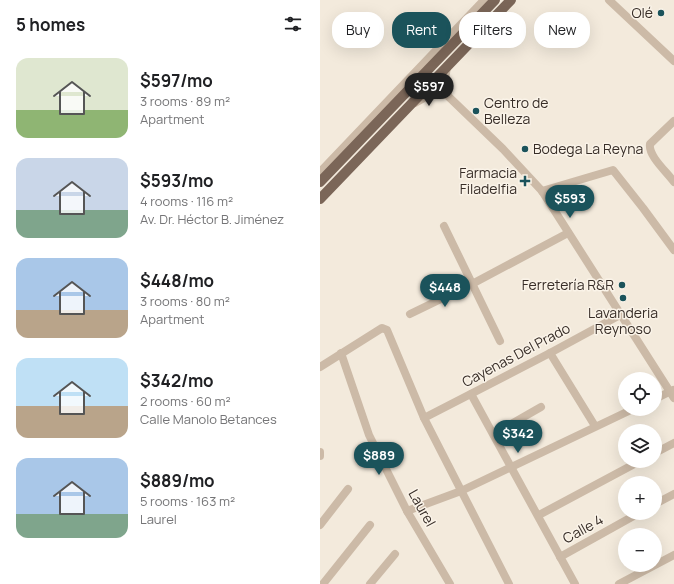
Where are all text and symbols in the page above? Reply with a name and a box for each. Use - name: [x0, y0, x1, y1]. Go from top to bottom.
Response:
- place label: Olé: [631, 3, 653, 22]
- marker: Olé: [656, 8, 666, 18]
- chip: Buy: [332, 12, 384, 48]
- chip: Rent: [392, 12, 451, 48]
- chip: Filters: [459, 12, 526, 48]
- chip: New: [534, 12, 590, 48]
- text: 5 homes: [16, 13, 85, 36]
- icon: filters: [282, 13, 304, 35]
- text: $597/mo: [140, 69, 213, 92]
- pin: $597: [405, 73, 453, 107]
- icon: home: [48, 74, 96, 122]
- text: $597: [414, 77, 444, 95]
- text: 3 rooms · 89 m²: [140, 92, 230, 110]
- place label: Centro de Belleza: [484, 93, 548, 128]
- marker: Centro de Belleza: [471, 106, 481, 116]
- text: Apartment: [140, 110, 204, 128]
- place label: Bodega La Reyna: [533, 139, 643, 158]
- marker: Bodega La Reyna: [520, 144, 530, 154]
- place label: Farmacia Filadelfia: [459, 163, 517, 198]
- text: $593/mo: [140, 169, 214, 192]
- icon: home: [48, 174, 96, 222]
- marker: Farmacia Filadelfia: [520, 176, 530, 186]
- pin: $593: [546, 185, 594, 219]
- text: $593: [554, 189, 586, 207]
- text: 4 rooms · 116 m²: [140, 192, 233, 210]
- text: Av. Dr. Héctor B. Jiménez: [140, 210, 284, 228]
- text: $448/mo: [140, 269, 214, 292]
- icon: home: [48, 274, 96, 322]
- pin: $448: [421, 274, 469, 308]
- place label: Ferretería R&R: [522, 275, 614, 294]
- text: $448: [429, 278, 461, 296]
- marker: Ferretería R&R: [617, 280, 627, 290]
- text: 3 rooms · 80 m²: [140, 292, 230, 310]
- marker: Lavanderia Reynoso: [618, 293, 628, 303]
- place label: Lavanderia Reynoso: [588, 303, 658, 338]
- text: Apartment: [140, 310, 204, 328]
- street label: Cayenas Del Prado: [458, 318, 573, 391]
- text: $342/mo: [140, 369, 214, 392]
- map controls: [618, 372, 662, 572]
- button: locate: [618, 372, 662, 416]
- icon: home: [48, 374, 96, 422]
- text: 2 rooms · 60 m²: [140, 392, 231, 410]
- text: Calle Manolo Betances: [140, 410, 277, 428]
- pin: $342: [494, 420, 542, 454]
- text: $342: [502, 424, 534, 442]
- button: layers: [618, 424, 662, 468]
- pin: $889: [355, 442, 403, 476]
- text: $889: [363, 446, 395, 464]
- text: $889/mo: [140, 469, 215, 492]
- icon: home: [48, 474, 96, 522]
- button: +: [618, 476, 662, 520]
- street label: Laurel: [405, 486, 440, 530]
- text: 5 rooms · 163 m²: [140, 492, 235, 510]
- text: Laurel: [140, 510, 177, 528]
- street label: Calle 4: [559, 510, 606, 547]
- button: −: [618, 528, 662, 572]

